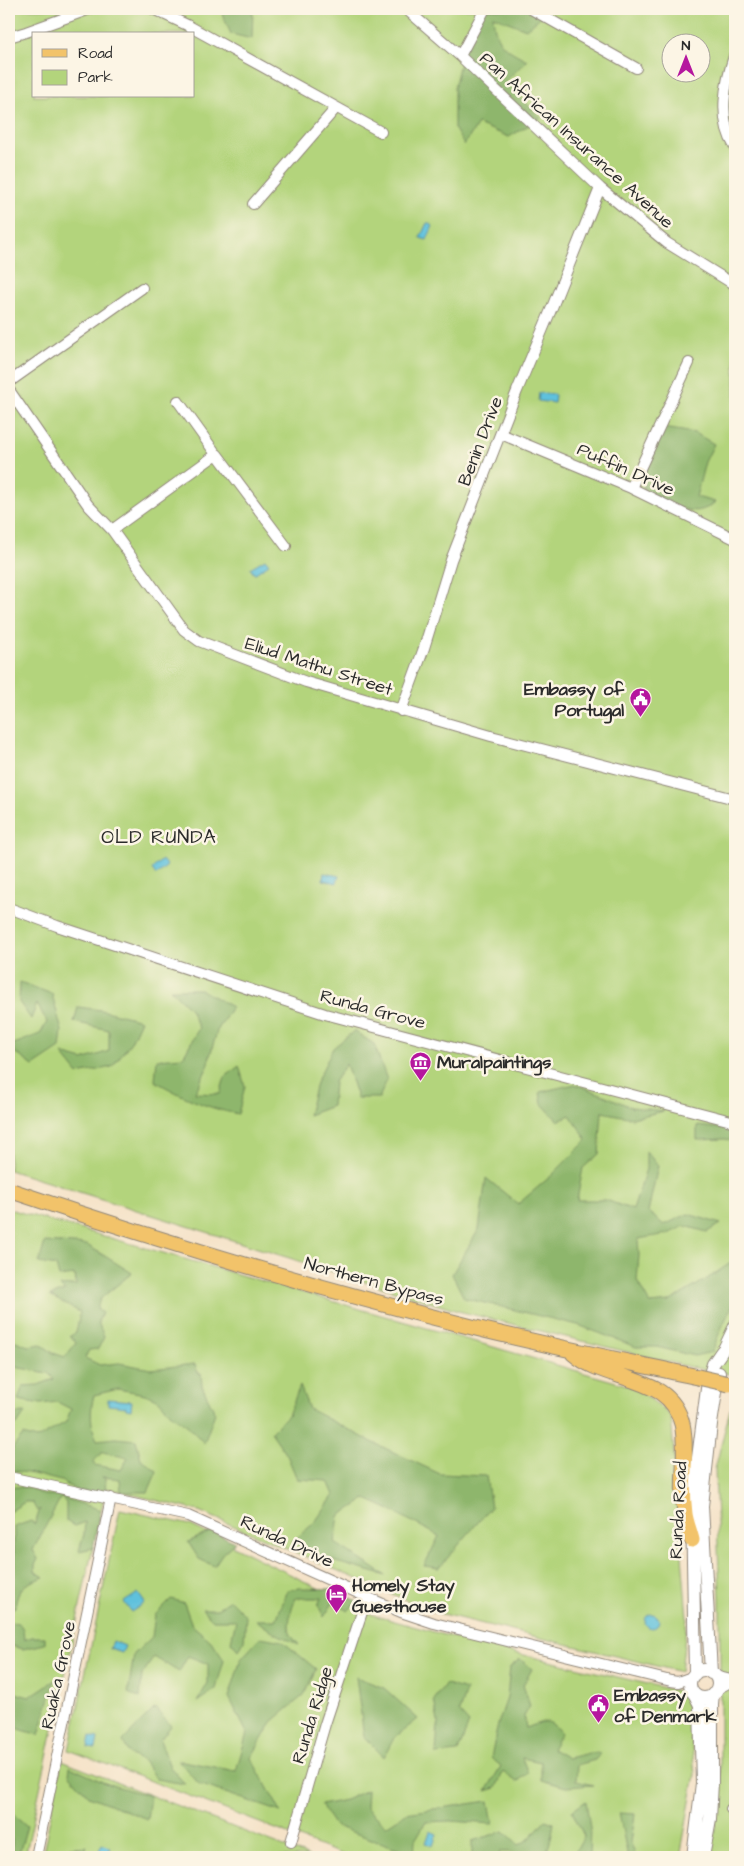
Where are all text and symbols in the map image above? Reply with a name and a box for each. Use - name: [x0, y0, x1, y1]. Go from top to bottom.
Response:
- legend: [32, 32, 195, 98]
- north arrow: [662, 32, 712, 82]
- text: N: [682, 36, 691, 56]
- text: Road: [78, 43, 113, 64]
- street label: Pan African Insurance Avenue: [474, 46, 679, 235]
- text: Park: [78, 67, 113, 88]
- street label: Benin Drive: [452, 393, 509, 489]
- street label: Puffin Drive: [573, 437, 679, 502]
- street label: Eliud Mathu Street: [242, 631, 397, 702]
- place label: Embassy of Portugal: [524, 677, 625, 724]
- public building icon: Embassy of Portugal: [628, 687, 652, 718]
- district label: OLD RUNDA: [101, 824, 217, 851]
- street label: Runda Grove: [317, 983, 429, 1036]
- museum icon: Muralpaintings: [409, 1050, 433, 1081]
- place label: Muralpaintings: [437, 1050, 551, 1076]
- street label: Northern Bypass: [301, 1251, 446, 1313]
- street label: Runda Road: [663, 1460, 694, 1560]
- street label: Runda Drive: [236, 1509, 338, 1574]
- place label: Homely Stay Guesthouse: [352, 1573, 455, 1619]
- hotel icon: Homely Stay Guesthouse: [324, 1583, 348, 1614]
- street label: Ruaka Grove: [35, 1618, 82, 1732]
- street label: Runda Ridge: [286, 1663, 340, 1767]
- place label: Embassy of Denmark: [614, 1683, 718, 1729]
- public building icon: Embassy of Denmark: [586, 1693, 610, 1724]

